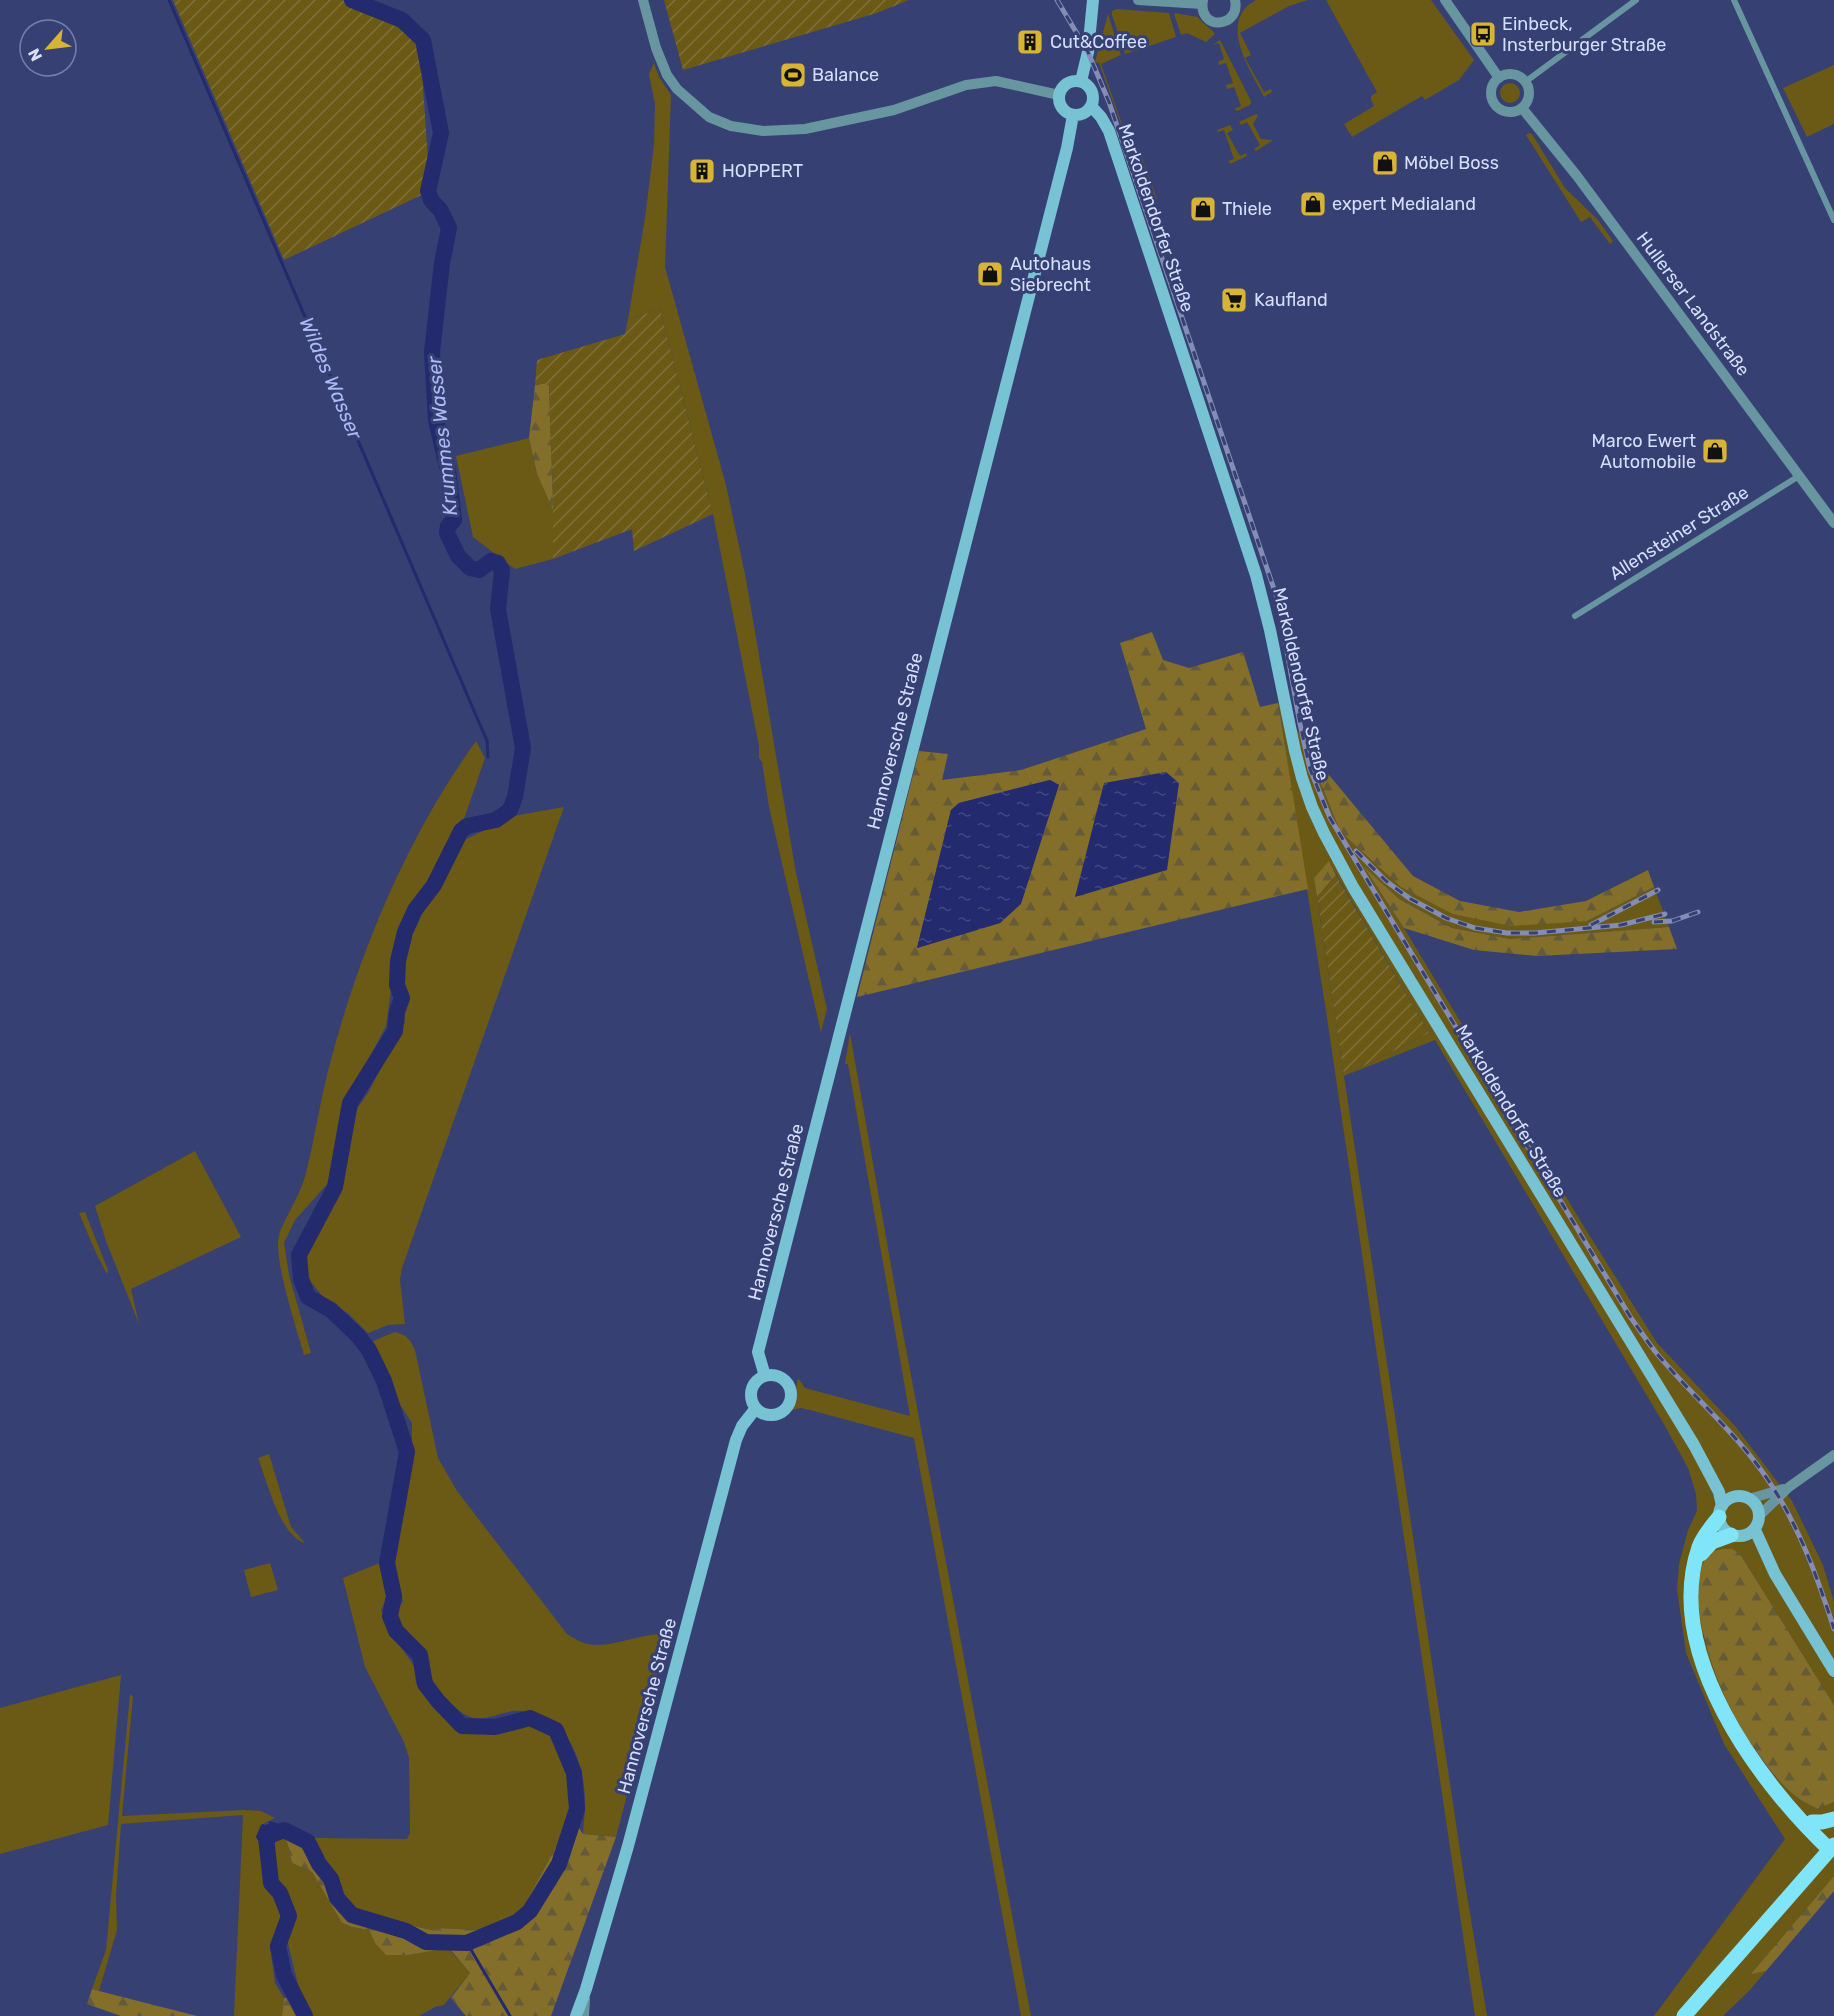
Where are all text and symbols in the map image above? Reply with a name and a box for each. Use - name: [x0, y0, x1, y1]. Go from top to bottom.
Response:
- place label: Einbeck, Insterburger Straße: [1502, 13, 1666, 56]
- north arrow: [18, 18, 78, 78]
- bus stop icon: Einbeck, Insterburger Straße: [1468, 19, 1498, 49]
- building icon: Cut&Coffee: [1015, 27, 1045, 57]
- place label: Cut&Coffee: [1050, 31, 1147, 53]
- text: N: [24, 45, 46, 64]
- sports icon: Balance: [778, 60, 808, 90]
- place label: Balance: [812, 64, 879, 86]
- street label: Markoldendorfer Straße: [1113, 121, 1199, 315]
- shop icon: Möbel Boss: [1370, 148, 1400, 178]
- place label: Möbel Boss: [1404, 152, 1499, 174]
- building icon: HOPPERT: [687, 156, 717, 186]
- place label: HOPPERT: [722, 160, 803, 182]
- shop icon: expert Medialand: [1298, 189, 1328, 219]
- place label: expert Medialand: [1332, 193, 1476, 215]
- shop icon: Thiele: [1188, 194, 1218, 224]
- place label: Thiele: [1222, 198, 1272, 220]
- street label: Hullerser Landstraße: [1632, 228, 1754, 380]
- place label: Autohaus Siebrecht: [1010, 253, 1091, 296]
- shop icon: Autohaus Siebrecht: [975, 259, 1005, 289]
- supermarket icon: Kaufland: [1219, 285, 1249, 315]
- place label: Kaufland: [1254, 289, 1328, 311]
- water label: Wildes Wasser: [294, 313, 368, 444]
- water label: Krummes Wasser: [422, 354, 462, 517]
- place label: Marco Ewert Automobile: [1592, 430, 1696, 473]
- shop icon: Marco Ewert Automobile: [1700, 436, 1730, 466]
- street label: Allensteiner Straße: [1605, 481, 1753, 585]
- street label: Markoldendorfer Straße: [1268, 585, 1334, 783]
- street label: Hannoversche Straße: [862, 650, 928, 832]
- street label: Markoldendorfer Straße: [1451, 1021, 1571, 1201]
- street label: Hannoversche Straße: [743, 1121, 809, 1303]
- street label: Hannoversche Straße: [613, 1616, 681, 1796]

